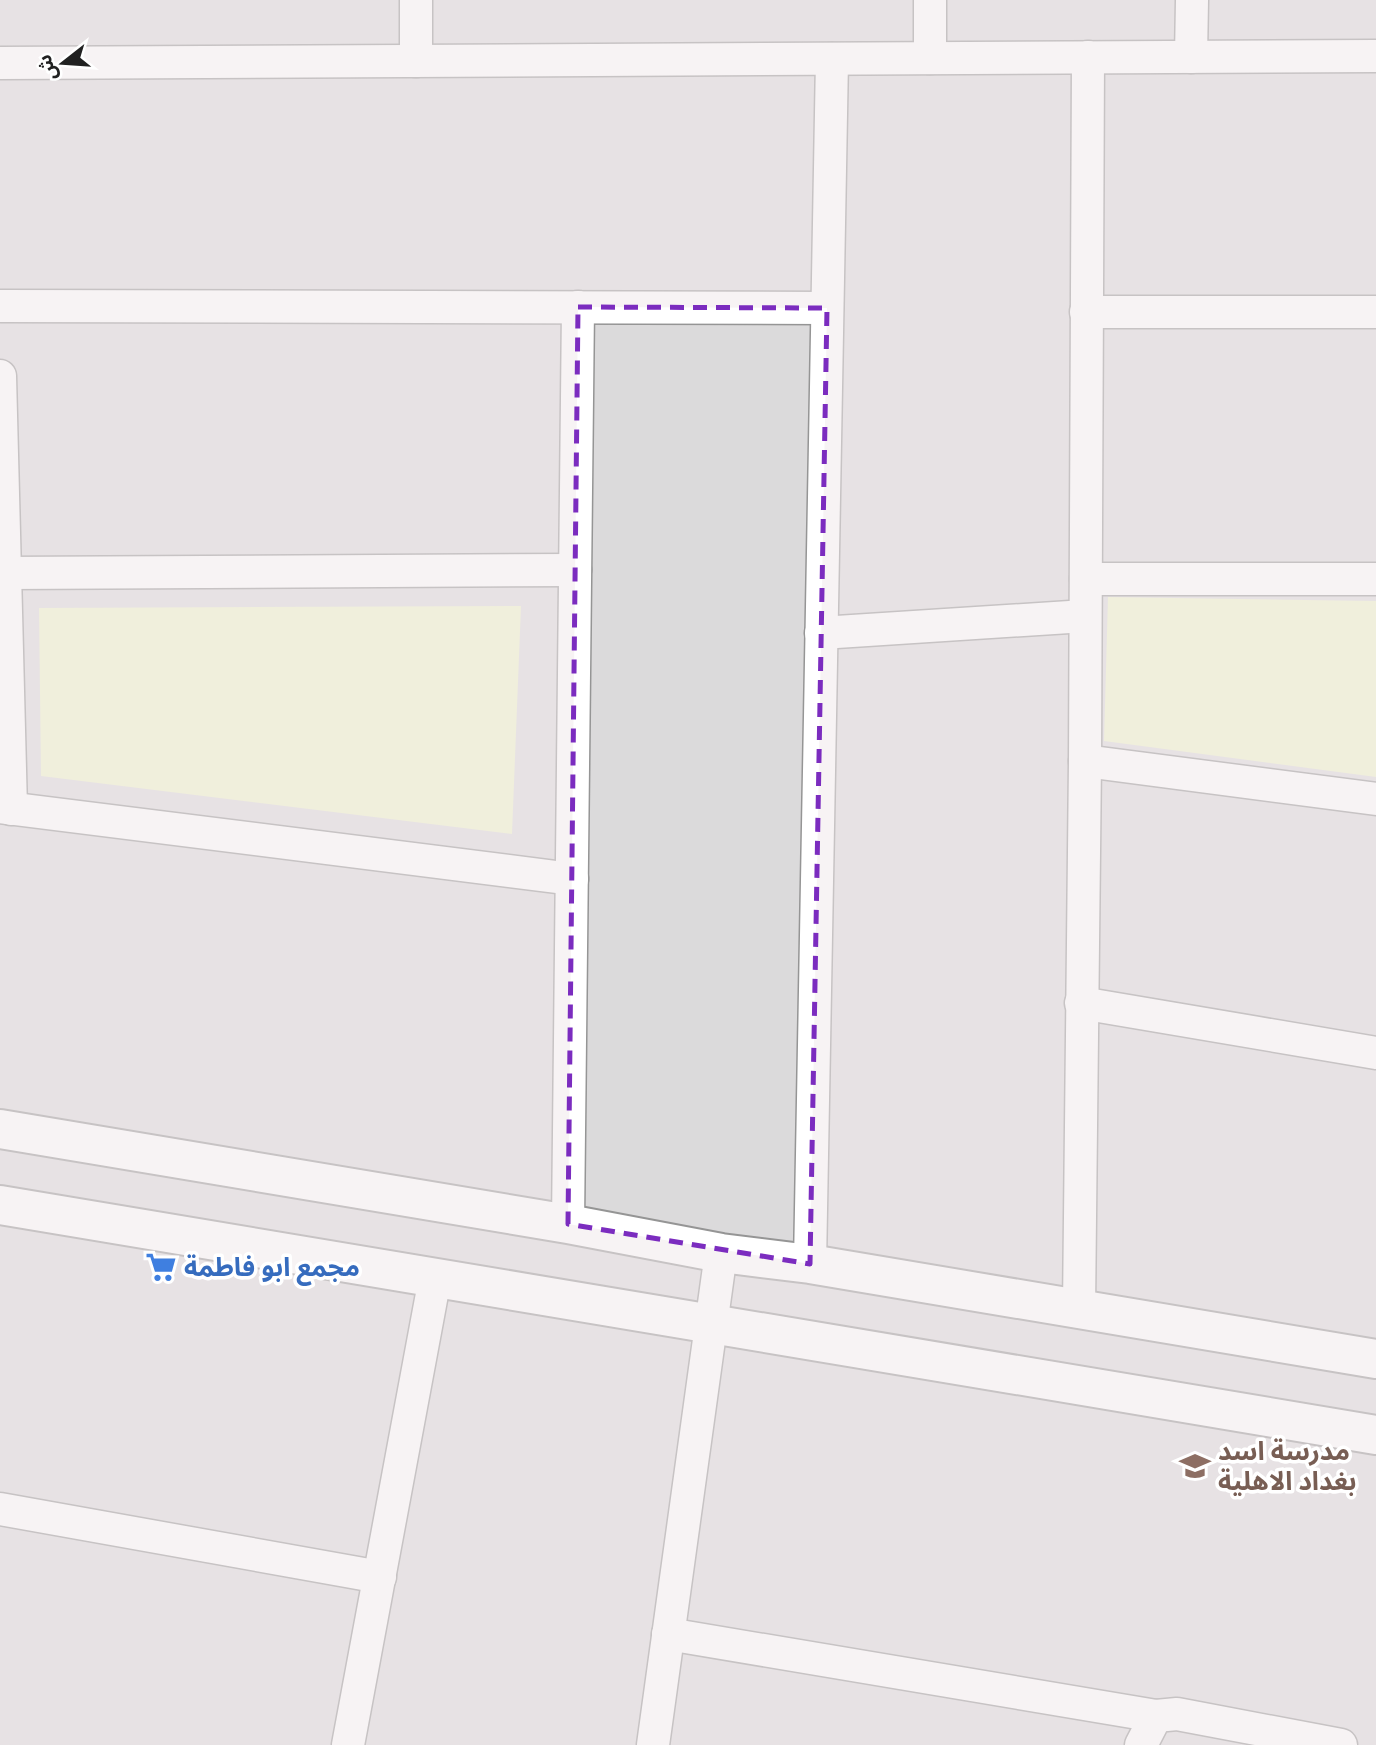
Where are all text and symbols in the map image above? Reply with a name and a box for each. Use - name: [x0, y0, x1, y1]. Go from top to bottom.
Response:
- north arrow: [28, 28, 98, 98]
- text: ش: [32, 52, 62, 84]
- supermarket icon: مجمع ابو فاطمة: [144, 1250, 178, 1284]
- place label: مجمع ابو فاطمة: [184, 1251, 360, 1286]
- place label: مدرسة اسد بغداد الاهلية: [1218, 1435, 1356, 1497]
- school or university icon: مدرسة اسد بغداد الاهلية: [1178, 1449, 1212, 1483]

